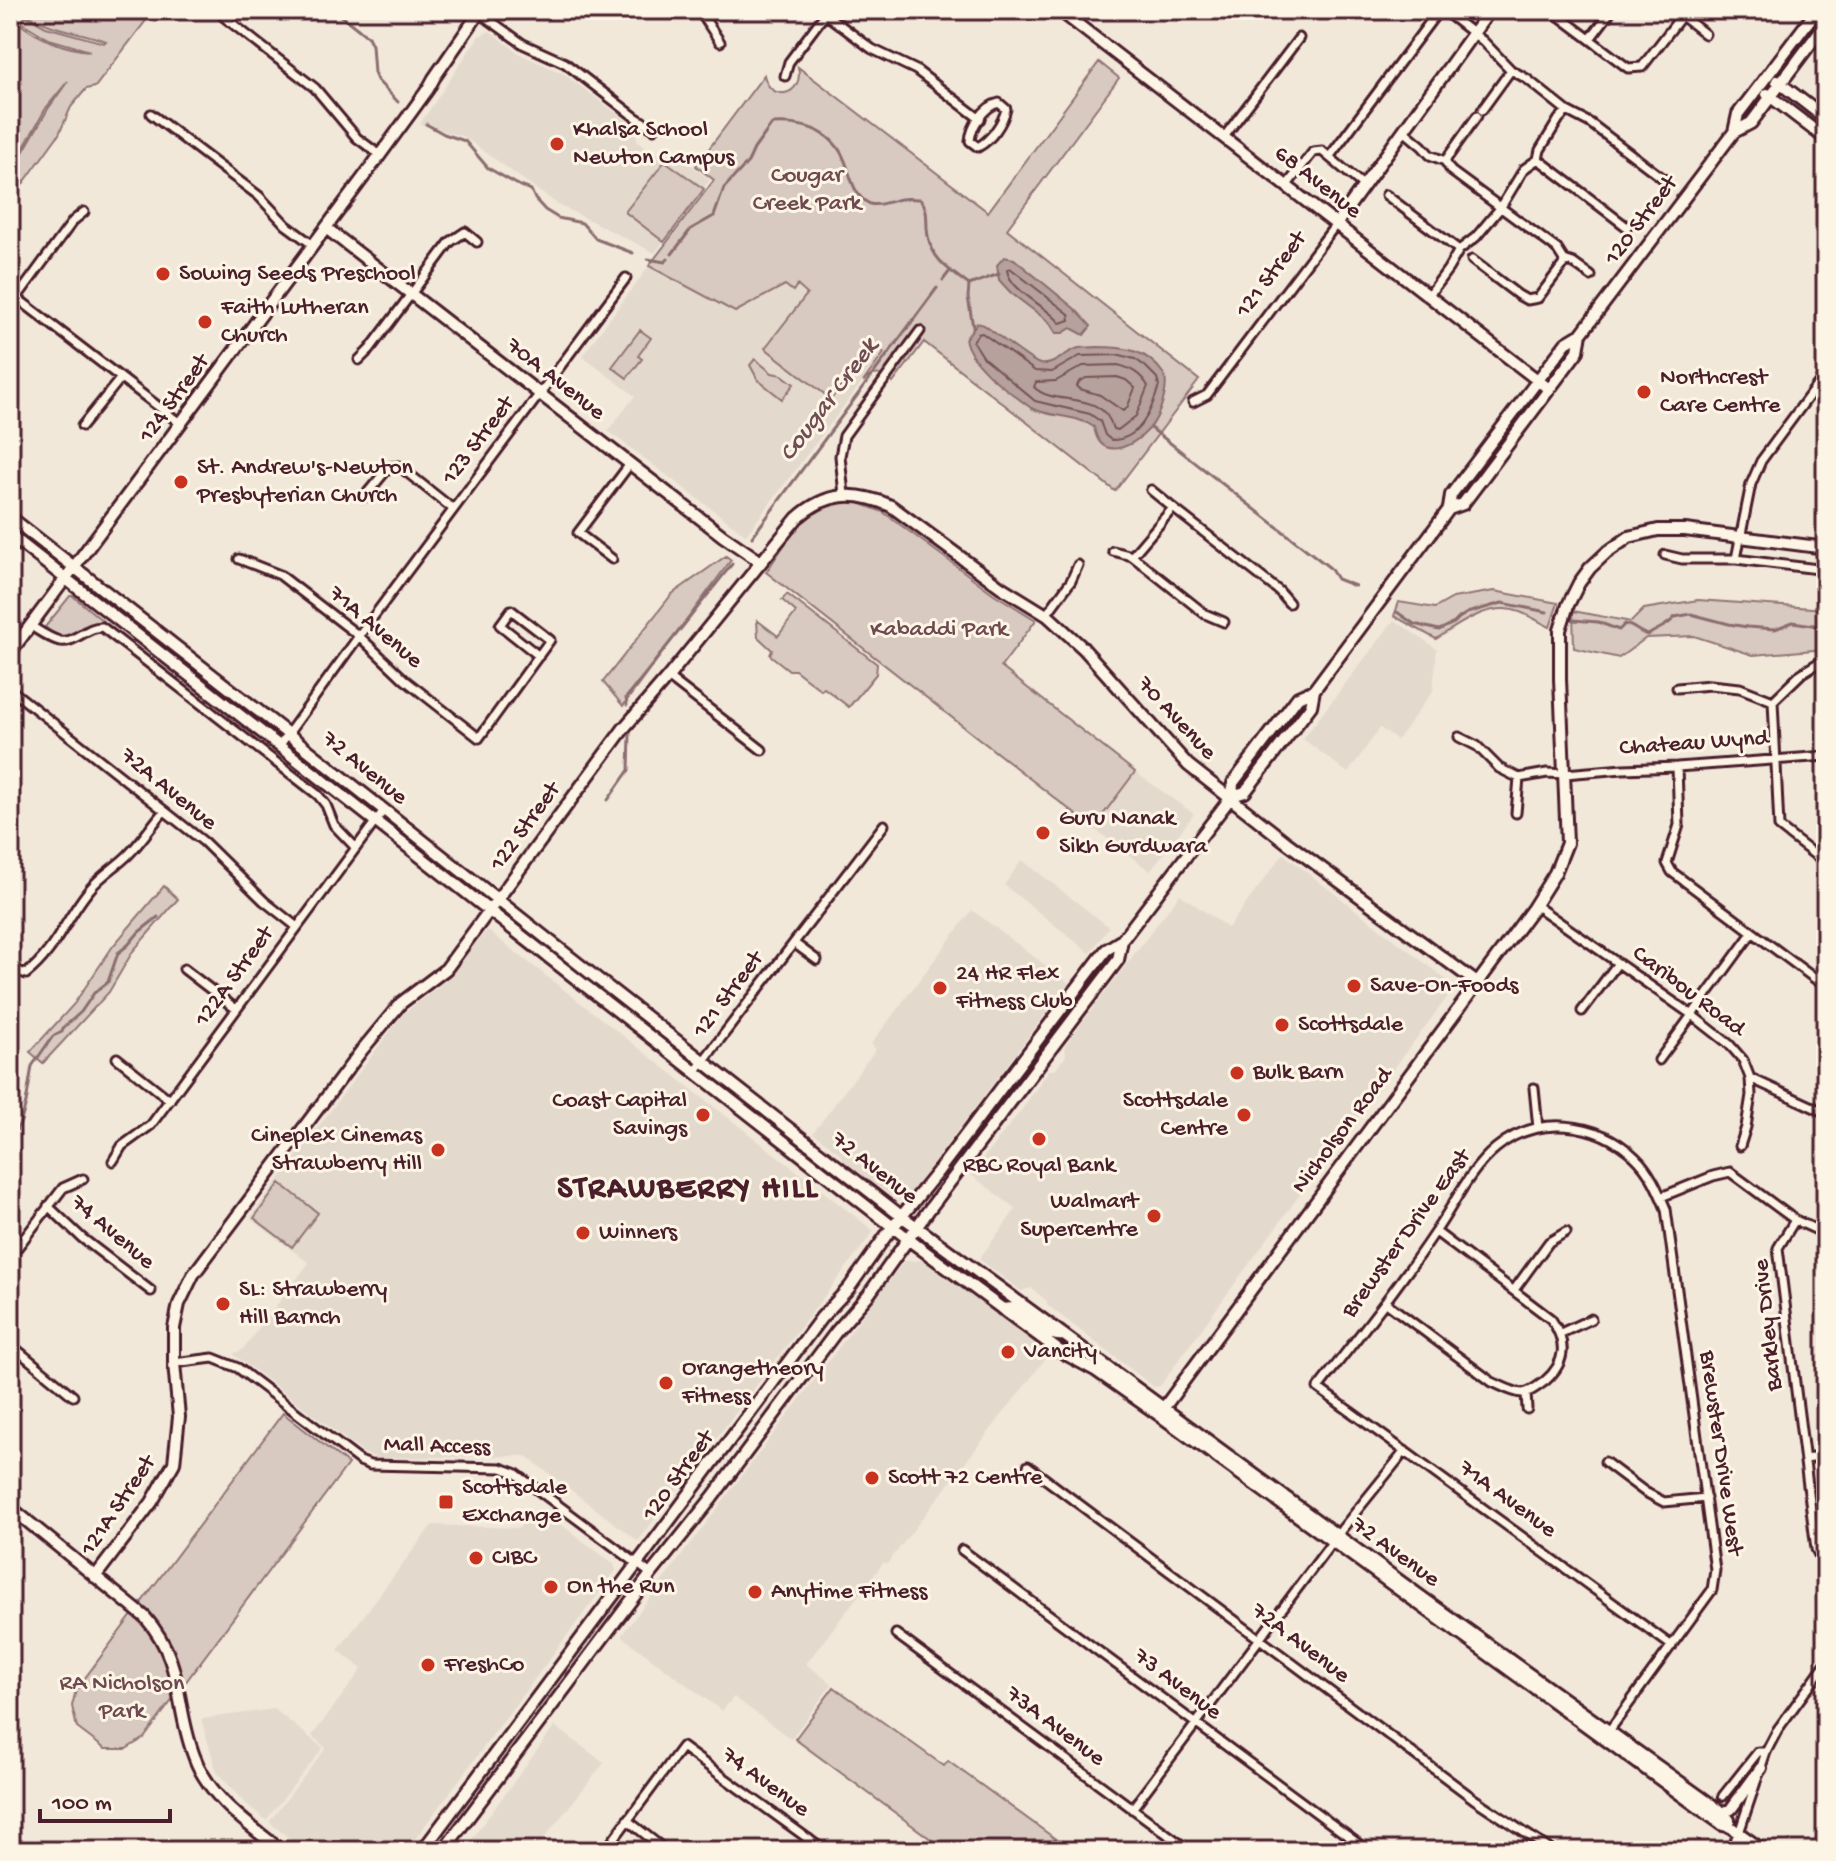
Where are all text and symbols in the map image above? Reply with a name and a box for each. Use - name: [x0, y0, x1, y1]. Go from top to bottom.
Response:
- place label: Khalsa School Newton Campus: [573, 116, 735, 173]
- marker: Khalsa School Newton Campus: [548, 135, 566, 153]
- street label: 68 Avenue: [1267, 140, 1367, 227]
- park label: Cougar Creek Park: [753, 162, 864, 219]
- street label: 120 Street: [1598, 169, 1686, 272]
- street label: 121 Street: [1229, 224, 1315, 325]
- place label: Sowing Seeds Preschool: [179, 260, 416, 289]
- marker: Sowing Seeds Preschool: [154, 265, 172, 283]
- place label: Faith Lutheran Church: [220, 294, 369, 351]
- marker: Faith Lutheran Church: [196, 313, 214, 331]
- water label: Cougar Creek: [774, 331, 888, 469]
- street label: 70A Avenue: [499, 332, 611, 428]
- street label: 124 Street: [133, 347, 218, 450]
- place label: Northcrest Care Centre: [1660, 364, 1781, 421]
- marker: Northcrest Care Centre: [1635, 383, 1653, 401]
- street label: 123 Street: [436, 389, 523, 492]
- place label: St. Andrew's-Newton Presbyterian Church: [196, 454, 414, 511]
- marker: St. Andrew's-Newton Presbyterian Church: [172, 473, 190, 491]
- street label: 71A Avenue: [321, 580, 429, 676]
- park label: Kabaddi Park: [870, 616, 1010, 645]
- street label: 70 Avenue: [1129, 670, 1222, 767]
- street label: Chateau Wynd: [1618, 724, 1771, 764]
- street label: 72 Avenue: [314, 725, 413, 813]
- street label: 72A Avenue: [113, 742, 223, 838]
- street label: 122 Street: [483, 775, 569, 878]
- place label: Guru Nanak Sikh Gurdwara: [1059, 805, 1208, 862]
- marker: Guru Nanak Sikh Gurdwara: [1034, 824, 1052, 842]
- street label: 122A Street: [188, 919, 282, 1034]
- street label: Caribou Road: [1626, 940, 1752, 1045]
- street label: 121 Street: [686, 944, 772, 1045]
- place label: 24 HR Flex Fitness Club: [955, 960, 1073, 1017]
- place label: Save-On-Foods: [1370, 972, 1520, 1001]
- marker: Save-On-Foods: [1345, 977, 1363, 995]
- marker: 24 HR Flex Fitness Club: [931, 979, 949, 997]
- place label: Scottsdale: [1298, 1011, 1404, 1040]
- marker: Scottsdale: [1273, 1016, 1291, 1034]
- place label: Bulk Barn: [1252, 1059, 1344, 1088]
- street label: Nicholson Road: [1286, 1061, 1401, 1200]
- marker: Bulk Barn: [1228, 1064, 1246, 1082]
- place label: Coast Capital Savings: [552, 1087, 688, 1144]
- place label: Scottsdale Centre: [1123, 1087, 1229, 1144]
- marker: Coast Capital Savings: [694, 1106, 712, 1124]
- marker: Scottsdale Centre: [1235, 1106, 1253, 1124]
- place label: Cineplex Cinemas Strawberry Hill: [251, 1122, 423, 1179]
- street label: 72 Avenue: [824, 1126, 924, 1212]
- marker: RBC Royal Bank: [1030, 1130, 1048, 1148]
- marker: Cineplex Cinemas Strawberry Hill: [429, 1141, 447, 1159]
- street label: Brewster Drive East: [1335, 1142, 1479, 1325]
- place label: RBC Royal Bank: [963, 1152, 1117, 1181]
- district label: STRAWBERRY HILL: [557, 1171, 819, 1209]
- place label: Walmart Supercentre: [1020, 1188, 1140, 1245]
- street label: 74 Avenue: [63, 1189, 161, 1277]
- marker: Walmart Supercentre: [1145, 1207, 1163, 1225]
- place label: Winners: [599, 1219, 678, 1248]
- marker: Winners: [574, 1224, 592, 1242]
- street label: Barkley Drive: [1748, 1257, 1790, 1393]
- place label: SL: Strawberry Hill Barnch: [239, 1276, 388, 1333]
- marker: SL: Strawberry Hill Barnch: [214, 1295, 232, 1313]
- place label: Vancity: [1023, 1338, 1097, 1367]
- marker: Vancity: [999, 1343, 1017, 1361]
- street label: Brewster Drive West: [1691, 1348, 1749, 1559]
- place label: Orangetheory Fitness: [681, 1355, 824, 1412]
- marker: Orangetheory Fitness: [657, 1374, 675, 1392]
- street label: 120 Street: [636, 1423, 723, 1528]
- street label: Mall Access: [383, 1431, 492, 1463]
- street label: 121A Street: [74, 1448, 164, 1563]
- street label: 71A Avenue: [1451, 1454, 1562, 1546]
- place label: Scott 72 Centre: [888, 1464, 1043, 1493]
- marker: Scott 72 Centre: [863, 1469, 881, 1487]
- place label: Scottsdale Exchange: [462, 1474, 568, 1531]
- marker: Scottsdale Exchange: [437, 1493, 455, 1511]
- street label: 72 Avenue: [1344, 1511, 1445, 1595]
- place label: CIBC: [492, 1544, 538, 1573]
- marker: CIBC: [467, 1549, 485, 1567]
- place label: On the Run: [567, 1573, 675, 1602]
- marker: On the Run: [542, 1578, 560, 1596]
- place label: Anytime Fitness: [771, 1578, 928, 1607]
- marker: Anytime Fitness: [746, 1583, 764, 1601]
- street label: 72A Avenue: [1244, 1597, 1356, 1691]
- street label: 73 Avenue: [1126, 1642, 1227, 1728]
- place label: FreshCo: [443, 1651, 524, 1680]
- marker: FreshCo: [419, 1656, 437, 1674]
- park label: RA Nicholson Park: [60, 1670, 185, 1727]
- street label: 73A Avenue: [999, 1680, 1111, 1774]
- street label: 74 Avenue: [715, 1741, 815, 1825]
- scale bar: [40, 1773, 170, 1823]
- text: 100 m: [51, 1790, 112, 1819]

